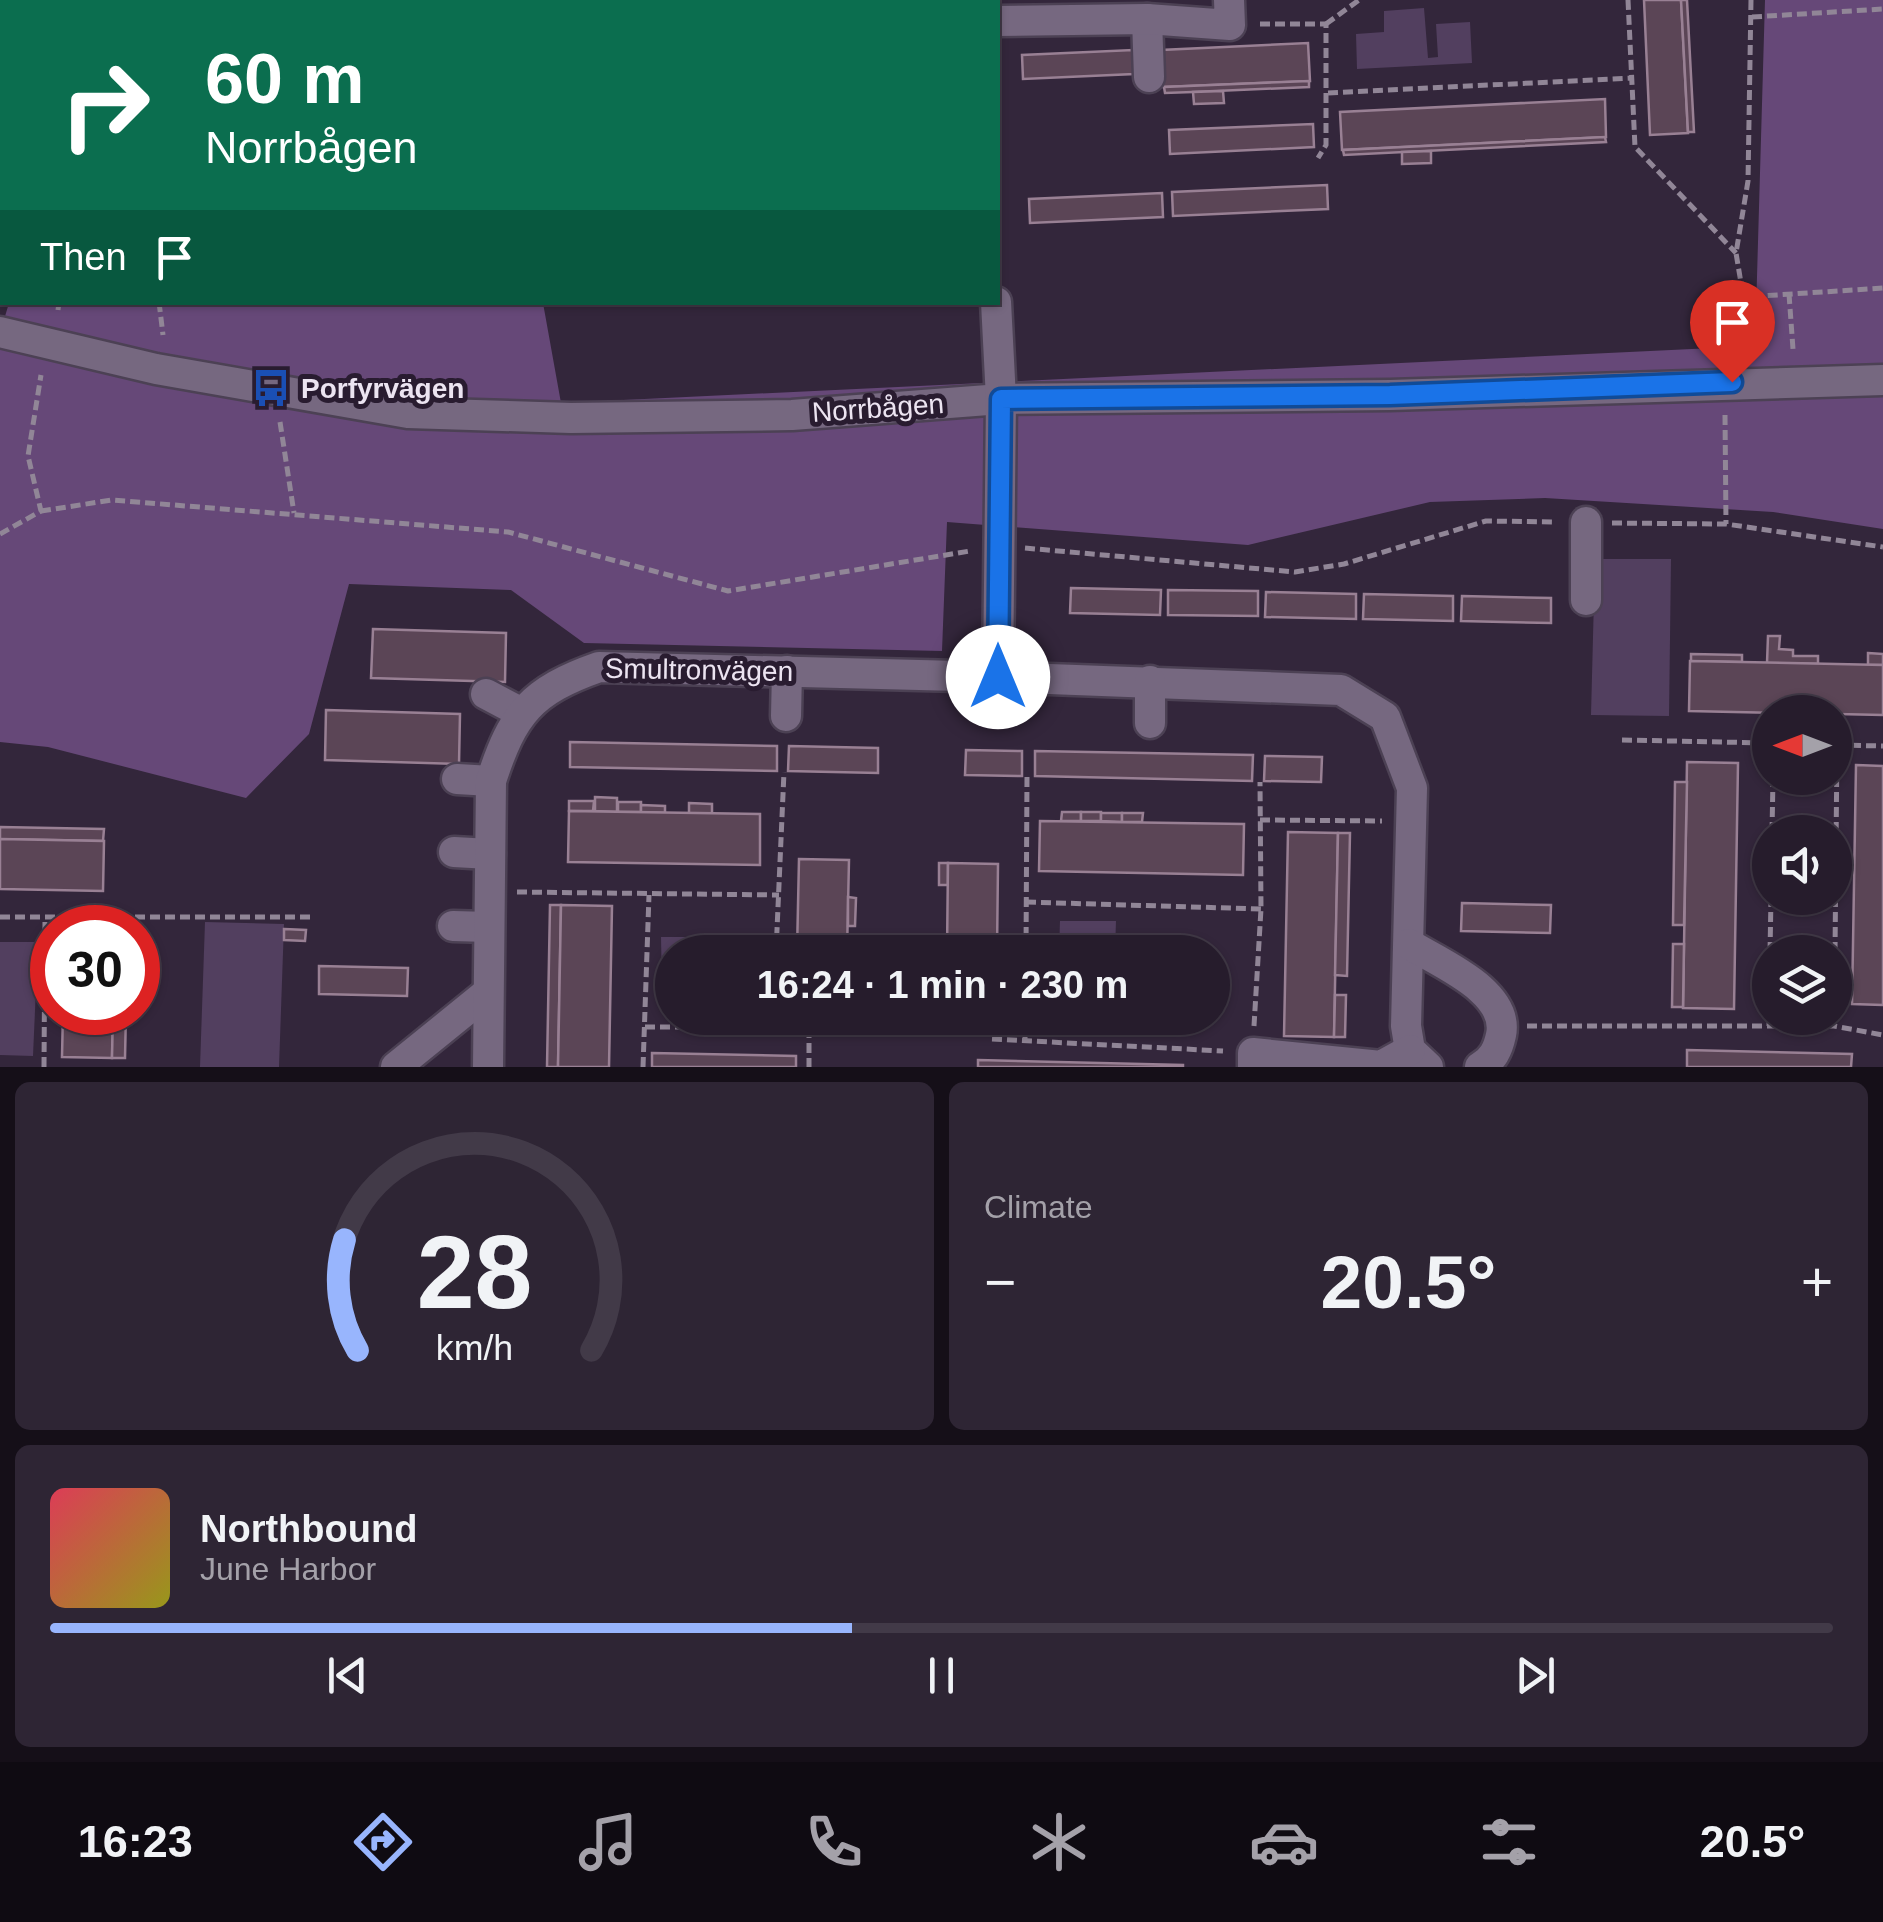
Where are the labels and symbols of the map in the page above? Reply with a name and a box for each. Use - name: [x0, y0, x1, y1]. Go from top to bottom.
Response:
- pin: [1690, 280, 1775, 383]
- bus stop icon: Porfyrvägen: [250, 367, 292, 409]
- place label: Porfyrvägen: [301, 373, 464, 404]
- street label: Norrbågen: [811, 388, 945, 428]
- position arrow: [946, 625, 1050, 729]
- street label: Smultronvägen: [605, 653, 793, 687]
- north arrow: [1752, 695, 1852, 795]
- speed limit sign: 30: [30, 905, 160, 1035]

